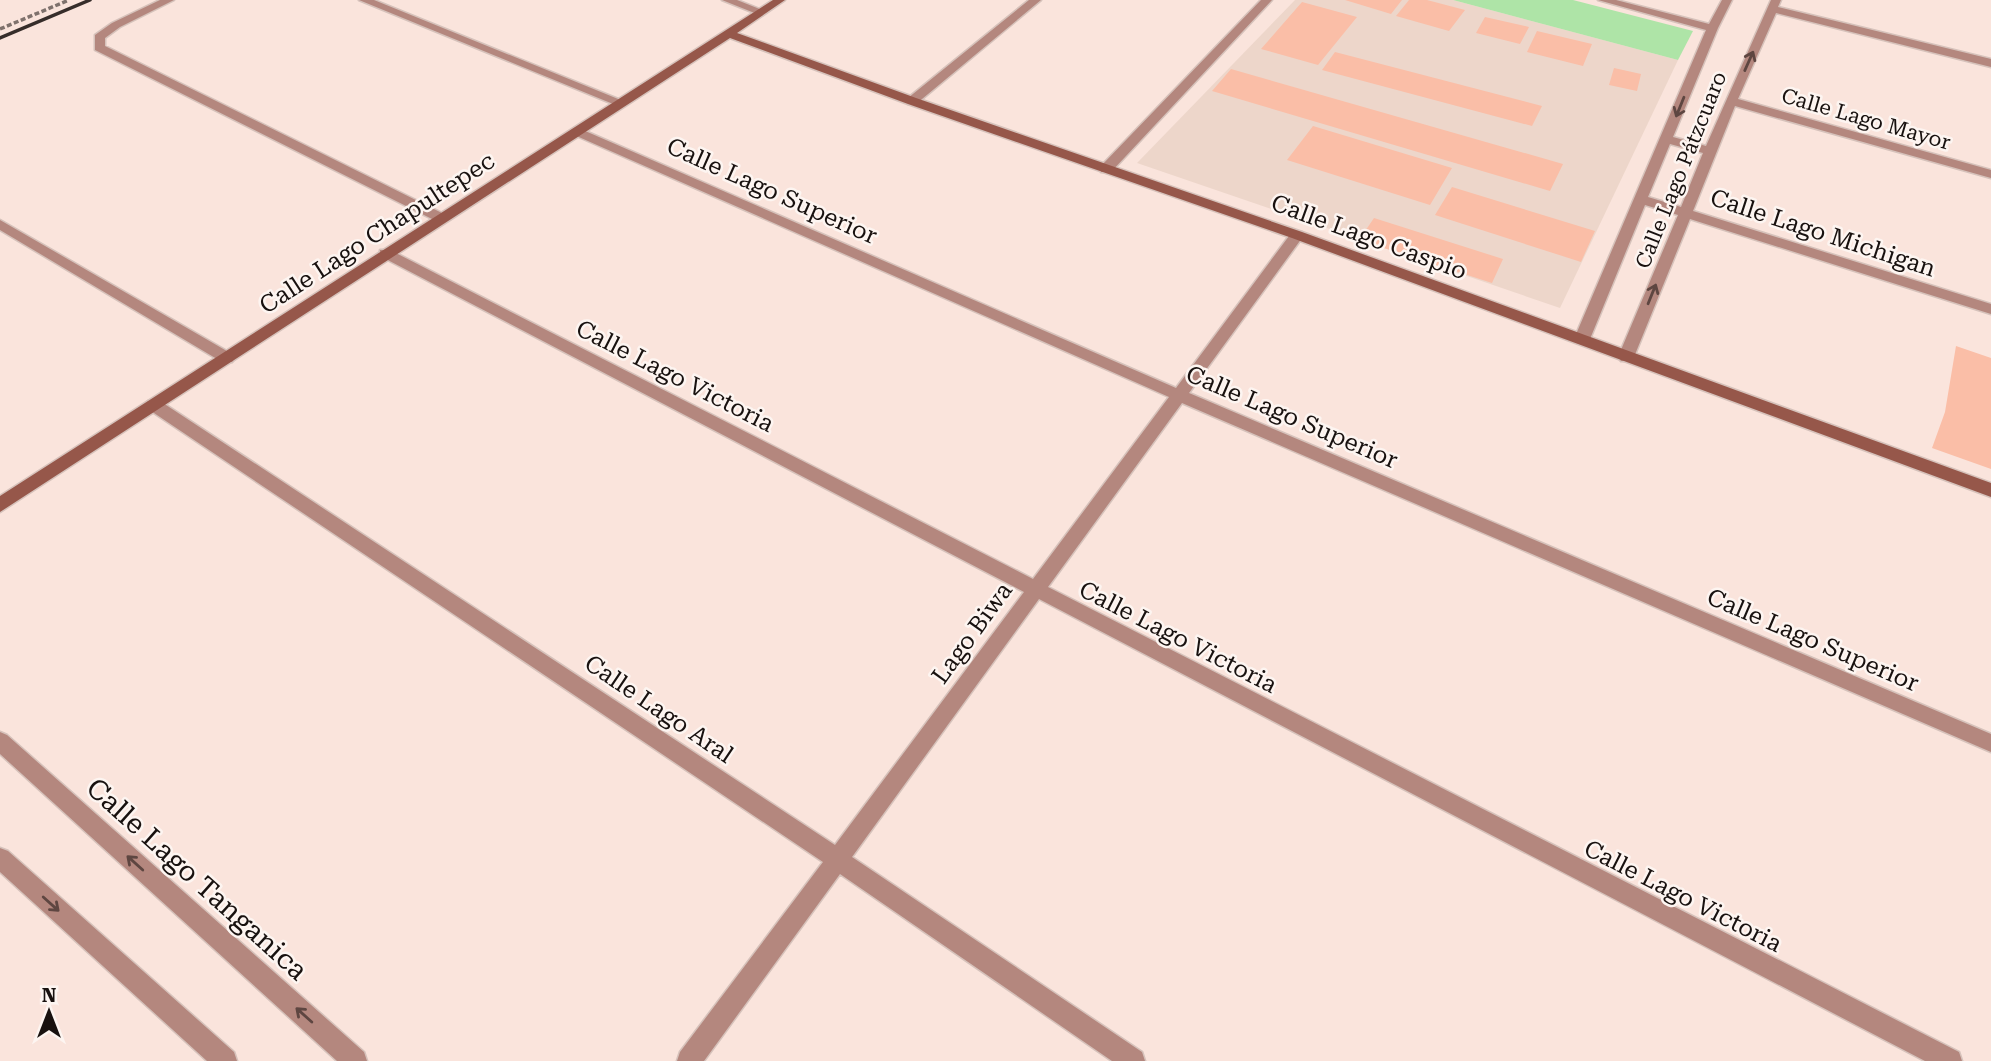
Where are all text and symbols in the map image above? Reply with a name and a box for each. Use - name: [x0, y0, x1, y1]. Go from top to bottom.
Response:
- one-way arrow: [1743, 51, 1756, 72]
- street label: Calle Lago Pátzcuaro: [1631, 68, 1731, 272]
- street label: Calle Lago Mayor: [1779, 83, 1954, 155]
- one-way arrow: [1672, 96, 1685, 118]
- street label: Calle Lago Superior: [663, 132, 882, 250]
- street label: Calle Lago Chapultepec: [254, 147, 500, 319]
- street label: Calle Lago Michigan: [1707, 183, 1939, 283]
- street label: Calle Lago Caspio: [1268, 189, 1470, 285]
- one-way arrow: [1647, 283, 1660, 305]
- street label: Calle Lago Victoria: [571, 314, 779, 438]
- street label: Calle Lago Superior: [1182, 360, 1402, 474]
- street label: Calle Lago Victoria: [1074, 575, 1282, 699]
- street label: Lago Biwa: [926, 577, 1018, 689]
- street label: Calle Lago Superior: [1703, 583, 1923, 697]
- street label: Calle Lago Aral: [579, 649, 739, 769]
- street label: Calle Lago Tanganica: [80, 771, 314, 987]
- street label: Calle Lago Victoria: [1579, 834, 1787, 958]
- one-way arrow: [127, 855, 145, 871]
- one-way arrow: [42, 895, 59, 912]
- north arrow: [14, 977, 84, 1047]
- text: N: [42, 984, 57, 1007]
- one-way arrow: [296, 1007, 314, 1023]

